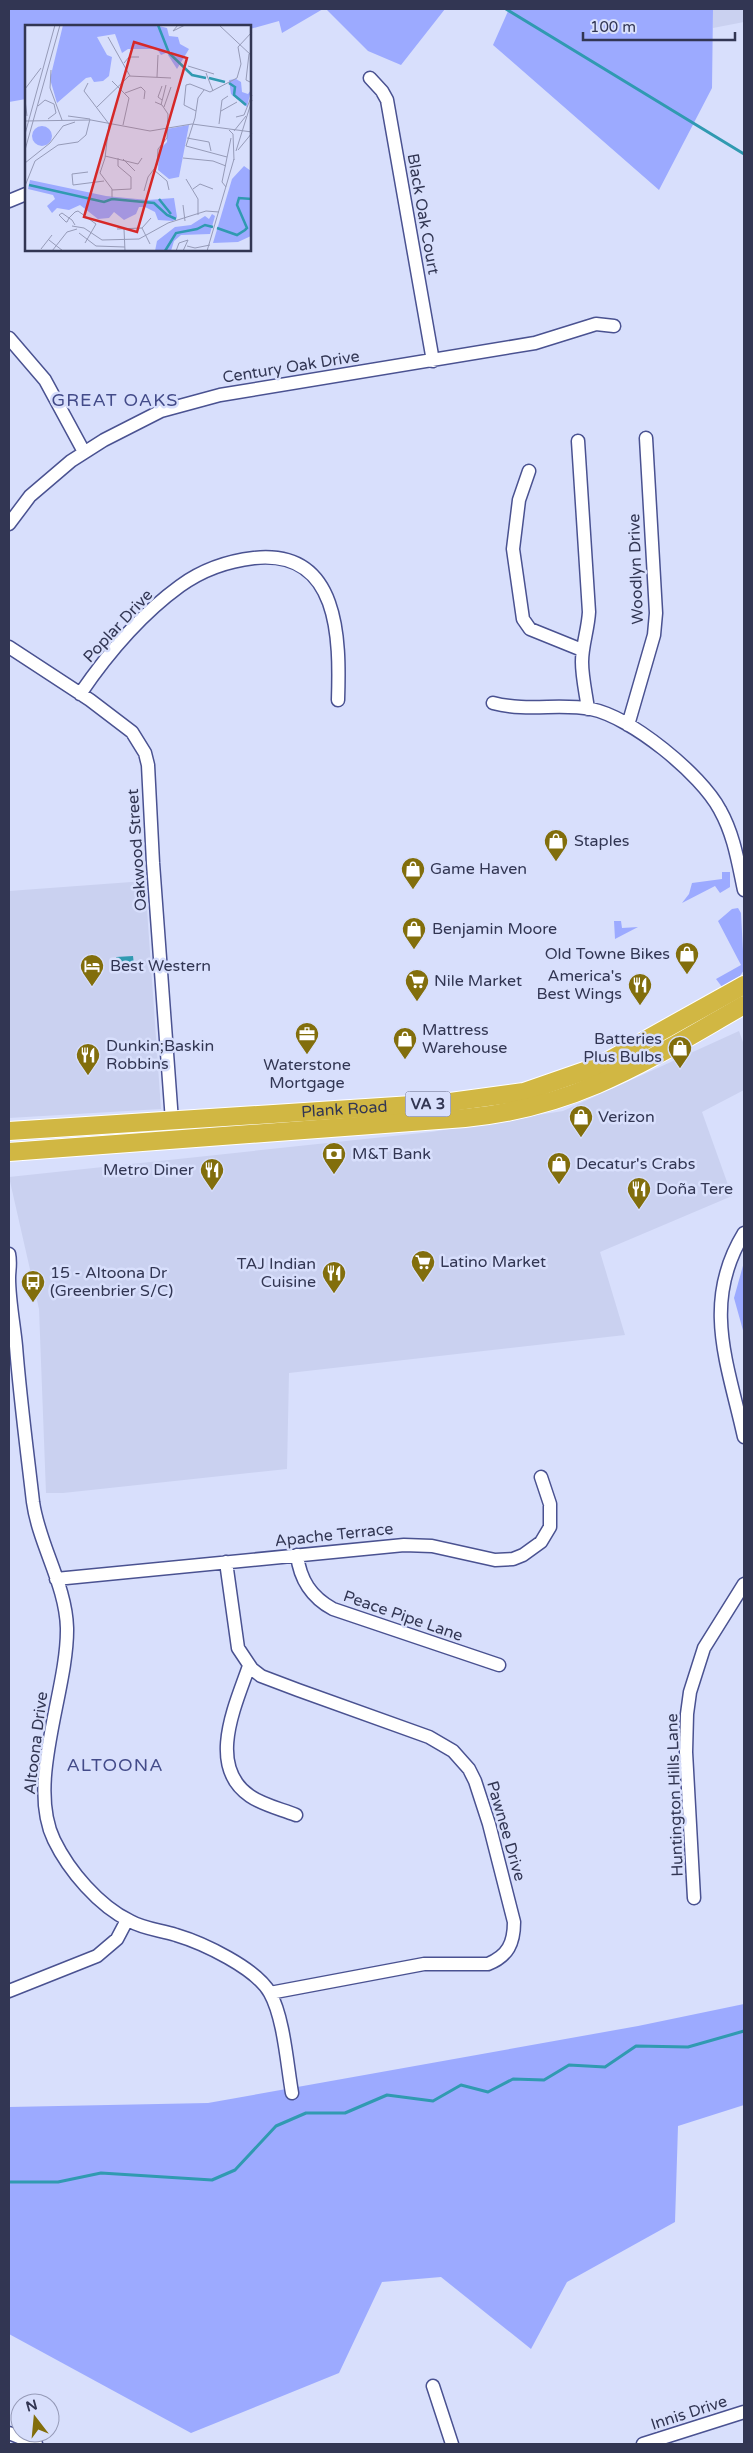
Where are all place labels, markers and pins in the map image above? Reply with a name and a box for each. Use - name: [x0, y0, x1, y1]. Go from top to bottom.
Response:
- shop icon: Staples: [543, 828, 569, 862]
- place label: Staples: [574, 831, 629, 851]
- shop icon: Game Haven: [400, 856, 426, 890]
- place label: Game Haven: [430, 859, 527, 879]
- shop icon: Benjamin Moore: [401, 916, 427, 950]
- place label: Benjamin Moore: [432, 919, 557, 939]
- shop icon: Old Towne Bikes: [674, 941, 700, 975]
- place label: Old Towne Bikes: [545, 944, 670, 964]
- hotel icon: Best Western: [79, 953, 105, 987]
- place label: Best Western: [110, 956, 211, 976]
- place label: America's Best Wings: [537, 966, 622, 1004]
- supermarket icon: Nile Market: [404, 968, 430, 1002]
- place label: Nile Market: [434, 971, 522, 991]
- restaurant icon: America's Best Wings: [627, 972, 653, 1006]
- place label: Mattress Warehouse: [422, 1020, 507, 1058]
- office icon: Waterstone Mortgage: [294, 1021, 320, 1055]
- shop icon: Mattress Warehouse: [392, 1026, 418, 1060]
- place label: Batteries Plus Bulbs: [583, 1029, 662, 1067]
- shop icon: Batteries Plus Bulbs: [667, 1035, 693, 1069]
- place label: Dunkin;Baskin Robbins: [106, 1036, 214, 1074]
- restaurant icon: Dunkin;Baskin Robbins: [75, 1042, 101, 1076]
- place label: Waterstone Mortgage: [263, 1055, 351, 1093]
- shop icon: Verizon: [568, 1104, 594, 1138]
- place label: Verizon: [598, 1107, 655, 1127]
- bank icon: M&T Bank: [321, 1141, 347, 1175]
- place label: M&T Bank: [352, 1144, 431, 1164]
- shop icon: Decatur's Crabs: [546, 1151, 572, 1185]
- place label: Decatur's Crabs: [576, 1154, 695, 1174]
- restaurant icon: Metro Diner: [199, 1157, 225, 1191]
- place label: Metro Diner: [103, 1160, 195, 1180]
- restaurant icon: Doña Tere: [626, 1176, 652, 1210]
- place label: Doña Tere: [656, 1179, 733, 1199]
- supermarket icon: Latino Market: [410, 1249, 436, 1283]
- place label: Latino Market: [440, 1252, 546, 1272]
- place label: TAJ Indian Cuisine: [237, 1254, 316, 1292]
- restaurant icon: TAJ Indian Cuisine: [321, 1260, 347, 1294]
- place label: 15 - Altoona Dr (Greenbrier S/C): [50, 1263, 173, 1301]
- bus stop icon: 15 - Altoona Dr (Greenbrier S/C): [20, 1269, 46, 1303]

